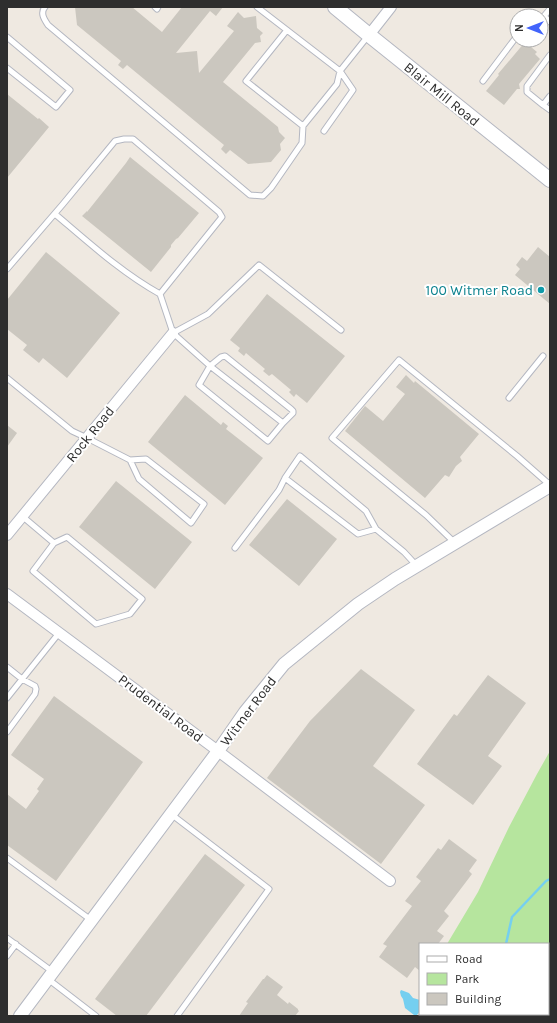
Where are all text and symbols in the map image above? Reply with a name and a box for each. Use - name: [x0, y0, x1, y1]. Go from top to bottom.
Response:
- north arrow: [509, 8, 549, 48]
- text: N: [513, 24, 526, 32]
- street label: Blair Mill Road: [400, 59, 483, 130]
- place label: 100 Witmer Road: [426, 282, 533, 299]
- marker: 100 Witmer Road: [536, 285, 546, 295]
- street label: Rock Road: [63, 403, 118, 466]
- street label: Prudential Road: [115, 671, 206, 746]
- street label: Witmer Road: [217, 673, 280, 750]
- legend: [419, 943, 549, 1015]
- text: Road: [455, 952, 483, 966]
- text: Park: [455, 972, 480, 986]
- text: Building: [455, 992, 502, 1006]

